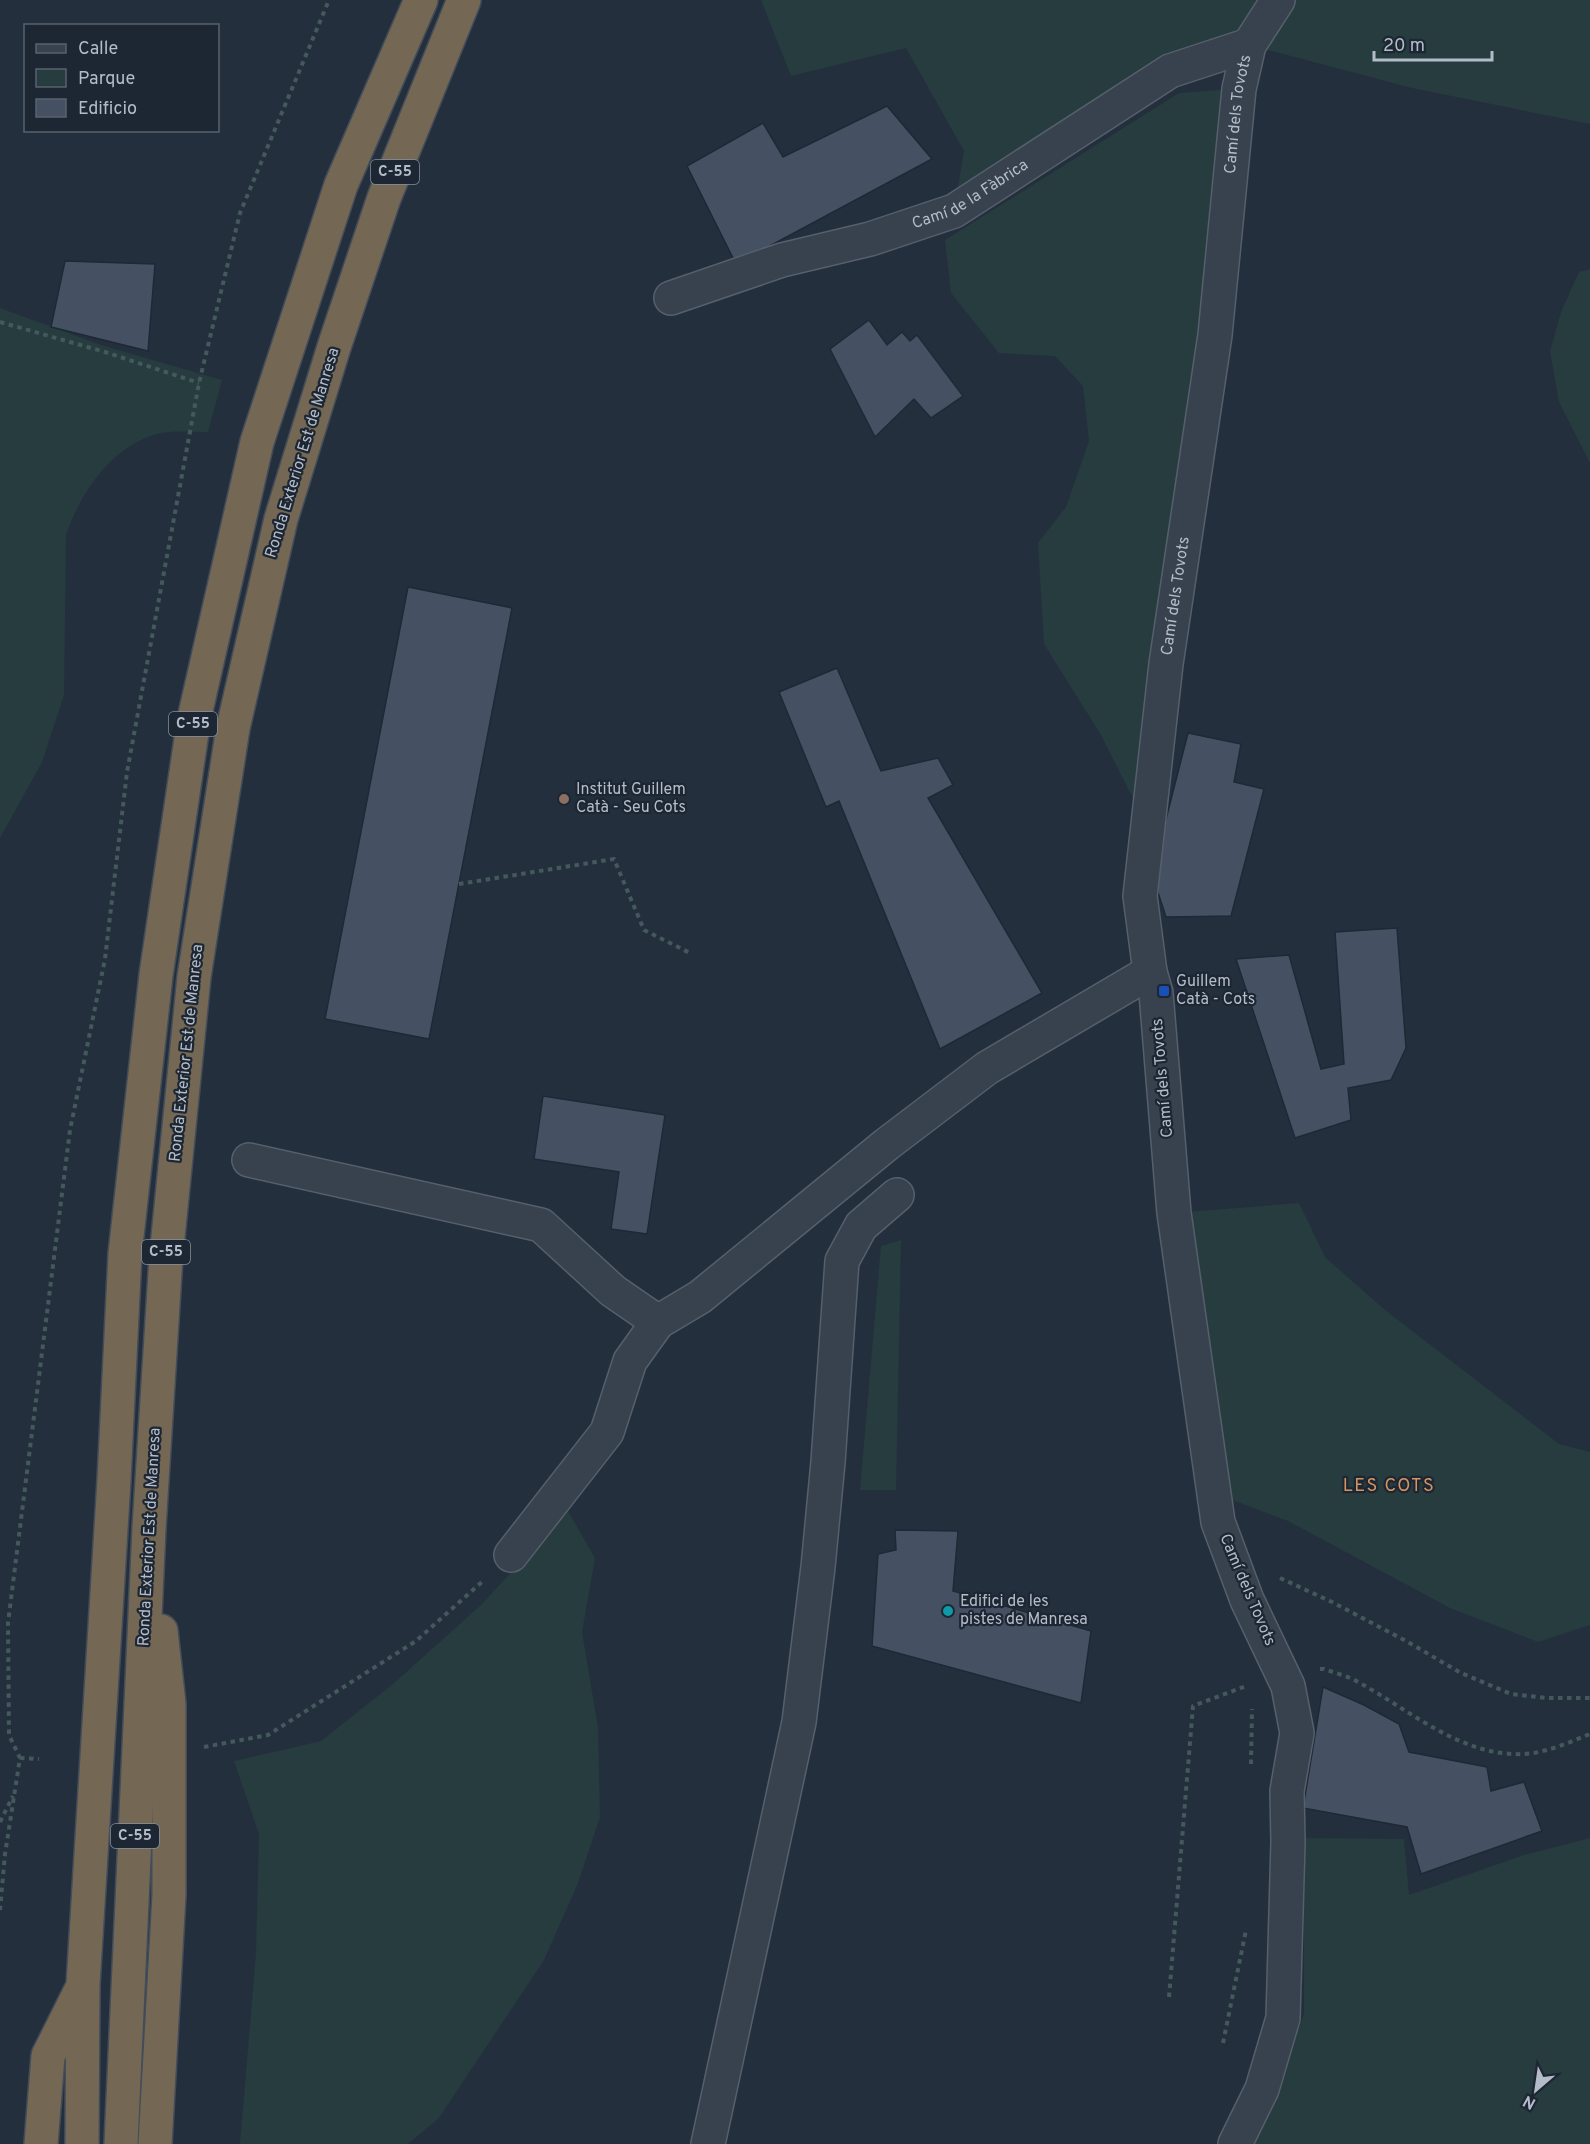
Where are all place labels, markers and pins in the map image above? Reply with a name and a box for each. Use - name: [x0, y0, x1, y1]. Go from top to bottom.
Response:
- place label: Institut Guillem Catà - Seu Cots: [576, 780, 686, 818]
- marker: Institut Guillem Catà - Seu Cots: [557, 792, 571, 806]
- place label: Guillem Catà - Cots: [1176, 972, 1255, 1010]
- marker: Guillem Catà - Cots: [1157, 984, 1171, 998]
- place label: Edifici de les pistes de Manresa: [960, 1592, 1088, 1630]
- marker: Edifici de les pistes de Manresa: [941, 1604, 955, 1618]

